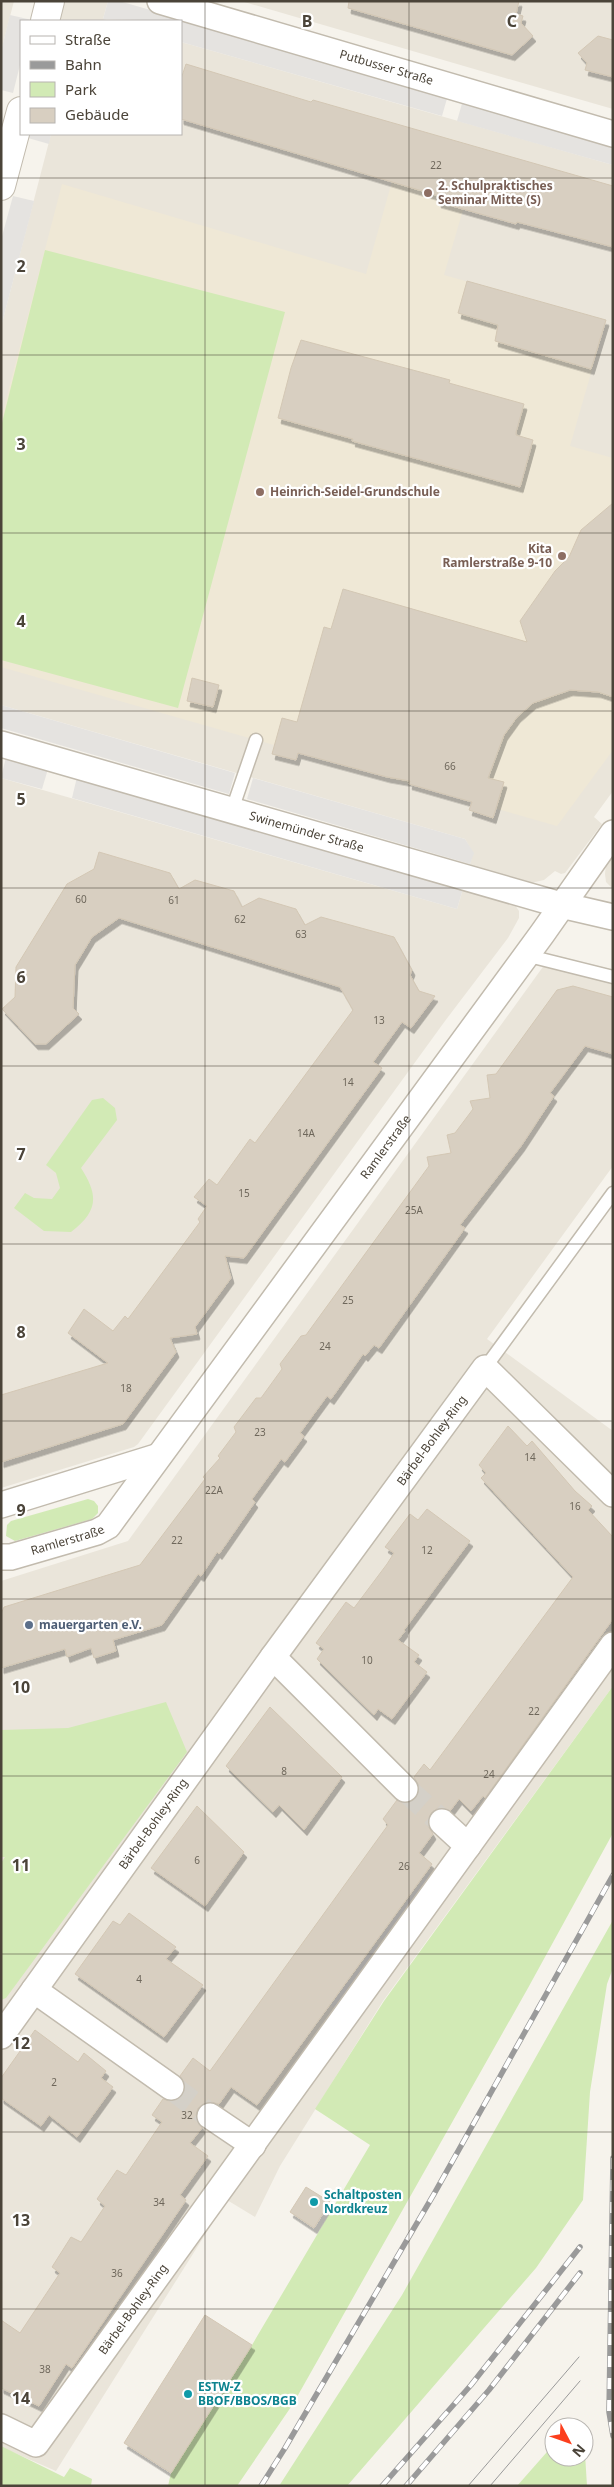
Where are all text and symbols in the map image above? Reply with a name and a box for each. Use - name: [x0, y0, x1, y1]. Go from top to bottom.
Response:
- text: B: [302, 10, 312, 32]
- text: C: [507, 10, 517, 32]
- legend: [20, 20, 182, 135]
- text: Straße: [65, 29, 111, 49]
- street label: Putbusser Straße: [338, 45, 436, 89]
- text: Bahn: [65, 54, 102, 74]
- text: Park: [65, 79, 97, 99]
- text: Gebäude: [65, 104, 129, 124]
- house number: 22: [430, 158, 442, 172]
- place label: 2. Schulpraktisches Seminar Mitte (S): [438, 177, 553, 208]
- marker: 2. Schulpraktisches Seminar Mitte (S): [422, 187, 434, 199]
- text: 2: [16, 255, 26, 277]
- text: 3: [16, 433, 26, 455]
- place label: Heinrich-Seidel-Grundschule: [270, 483, 440, 500]
- marker: Heinrich-Seidel-Grundschule: [254, 486, 266, 498]
- place label: Kita Ramlerstraße 9-10: [442, 540, 552, 571]
- marker: Kita Ramlerstraße 9-10: [556, 550, 568, 562]
- text: 4: [16, 610, 26, 632]
- house number: 66: [444, 759, 456, 773]
- text: 5: [16, 788, 26, 810]
- street label: Swinemünder Straße: [247, 807, 366, 856]
- house number: 60: [75, 892, 87, 906]
- house number: 61: [168, 893, 180, 907]
- house number: 62: [234, 912, 246, 926]
- house number: 63: [295, 927, 307, 941]
- text: 6: [16, 966, 26, 988]
- house number: 13: [373, 1013, 385, 1027]
- house number: 14: [342, 1075, 354, 1089]
- street label: Ramlerstraße: [356, 1111, 415, 1182]
- house number: 14A: [297, 1126, 316, 1140]
- text: 7: [16, 1143, 26, 1165]
- house number: 15: [238, 1186, 250, 1200]
- house number: 25A: [405, 1203, 424, 1217]
- house number: 25: [342, 1293, 354, 1307]
- text: 8: [16, 1321, 26, 1343]
- house number: 24: [319, 1339, 331, 1353]
- house number: 18: [120, 1381, 132, 1395]
- street label: Bärbel-Bohley-Ring: [393, 1392, 470, 1489]
- house number: 23: [254, 1425, 266, 1439]
- house number: 14: [524, 1450, 536, 1464]
- house number: 22A: [205, 1483, 224, 1497]
- text: 9: [16, 1499, 26, 1521]
- house number: 16: [569, 1499, 581, 1513]
- street label: Ramlerstraße: [29, 1520, 108, 1559]
- house number: 22: [171, 1533, 183, 1547]
- house number: 12: [421, 1543, 433, 1557]
- place label: mauergarten e.V.: [39, 1616, 142, 1633]
- marker: mauergarten e.V.: [23, 1619, 35, 1631]
- house number: 10: [361, 1653, 373, 1667]
- text: 10: [12, 1676, 30, 1698]
- house number: 22: [528, 1704, 540, 1718]
- house number: 8: [281, 1764, 287, 1778]
- house number: 24: [483, 1767, 495, 1781]
- street label: Bärbel-Bohley-Ring: [114, 1775, 191, 1873]
- house number: 6: [194, 1853, 200, 1867]
- text: 11: [12, 1854, 30, 1876]
- house number: 26: [398, 1859, 410, 1873]
- house number: 4: [136, 1972, 142, 1986]
- text: 12: [12, 2032, 30, 2054]
- house number: 2: [51, 2075, 57, 2089]
- house number: 32: [181, 2108, 193, 2122]
- place label: Schaltposten Nordkreuz: [324, 2186, 402, 2217]
- house number: 34: [153, 2195, 165, 2209]
- marker: Schaltposten Nordkreuz: [308, 2196, 320, 2208]
- text: 13: [12, 2209, 30, 2231]
- street label: Bärbel-Bohley-Ring: [94, 2260, 171, 2358]
- house number: 36: [111, 2266, 123, 2280]
- house number: 38: [39, 2362, 51, 2376]
- place label: ESTW-Z BBOF/BBOS/BGB: [198, 2378, 297, 2409]
- text: 14: [12, 2387, 30, 2409]
- marker: ESTW-Z BBOF/BBOS/BGB: [182, 2388, 194, 2400]
- north arrow: [544, 2417, 594, 2467]
- text: N: [568, 2440, 590, 2461]

